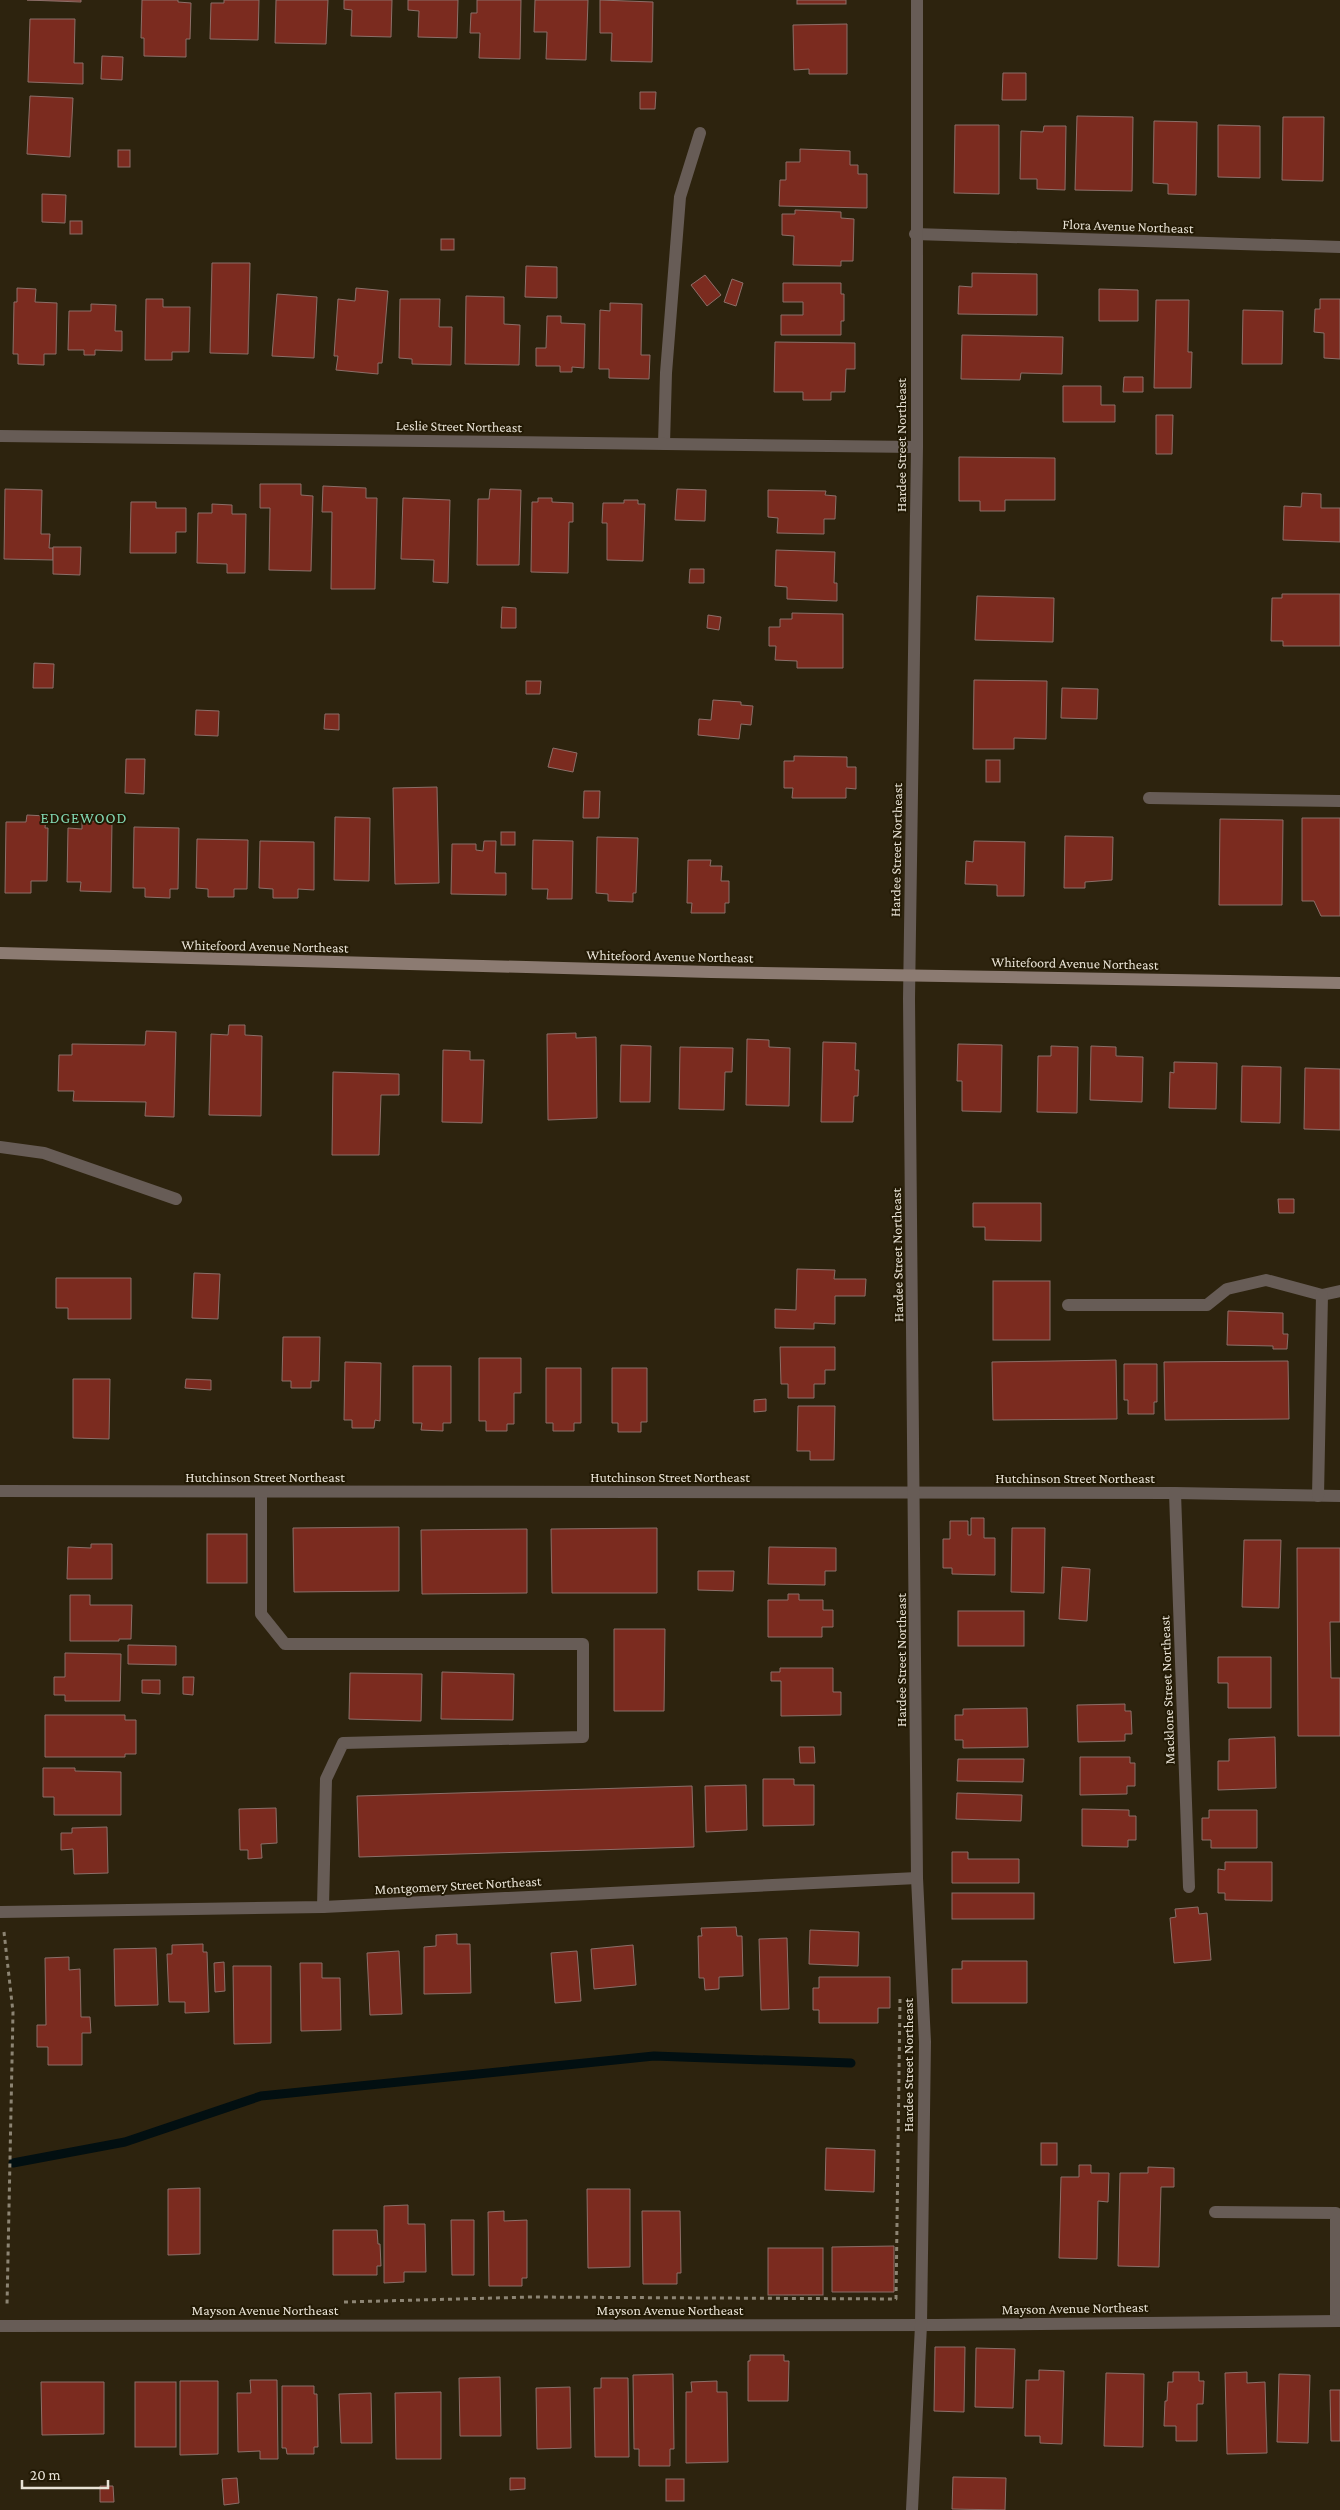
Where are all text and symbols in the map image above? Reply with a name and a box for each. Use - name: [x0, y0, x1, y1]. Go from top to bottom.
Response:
- street label: Flora Avenue Northeast: [1062, 216, 1194, 236]
- street label: Hardee Street Northeast: [893, 378, 909, 512]
- street label: Leslie Street Northeast: [396, 417, 523, 435]
- street label: Hardee Street Northeast: [887, 782, 905, 917]
- district label: EDGEWOOD: [40, 810, 128, 826]
- street label: Whitefoord Avenue Northeast: [181, 937, 349, 955]
- street label: Whitefoord Avenue Northeast: [586, 947, 754, 965]
- street label: Whitefoord Avenue Northeast: [991, 954, 1159, 972]
- street label: Hardee Street Northeast: [888, 1187, 906, 1322]
- street label: Hutchinson Street Northeast: [185, 1469, 345, 1485]
- street label: Hutchinson Street Northeast: [590, 1469, 750, 1485]
- street label: Hutchinson Street Northeast: [995, 1470, 1155, 1486]
- street label: Hardee Street Northeast: [893, 1593, 909, 1727]
- street label: Macklone Street Northeast: [1156, 1615, 1178, 1765]
- street label: Montgomery Street Northeast: [374, 1873, 542, 1897]
- street label: Hardee Street Northeast: [900, 1998, 916, 2132]
- street label: Mayson Avenue Northeast: [1001, 2299, 1149, 2317]
- street label: Mayson Avenue Northeast: [192, 2302, 339, 2318]
- street label: Mayson Avenue Northeast: [597, 2302, 744, 2318]
- scale bar: [22, 2458, 109, 2490]
- text: 20 m: [30, 2467, 61, 2483]

